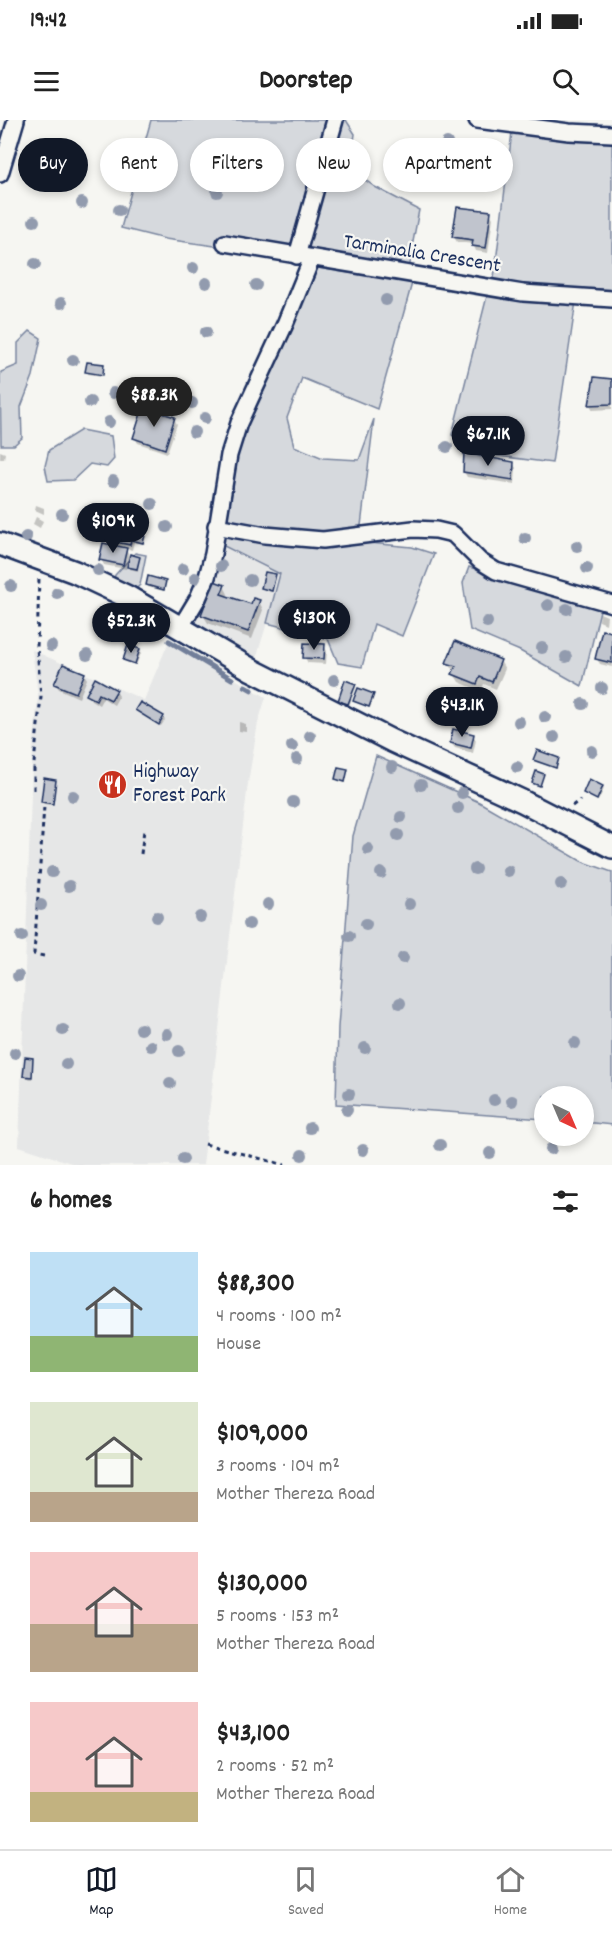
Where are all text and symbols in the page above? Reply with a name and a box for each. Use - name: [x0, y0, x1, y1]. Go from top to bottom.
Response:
- text: 19:42: [30, 6, 67, 37]
- text: Doorstep: [259, 62, 353, 101]
- icon: menu: [30, 65, 63, 98]
- icon: search: [549, 65, 582, 98]
- chip: Buy: [18, 138, 88, 192]
- chip: Rent: [100, 138, 178, 192]
- chip: Filters: [190, 138, 284, 192]
- chip: New: [296, 138, 371, 192]
- chip: Apartment: [383, 138, 513, 192]
- street label: Tarminalia Crescent: [341, 228, 503, 282]
- pin: $88.3K: [105, 377, 203, 428]
- text: $88.3K: [130, 382, 178, 410]
- pin: $67.1K: [439, 416, 537, 467]
- text: $67.1K: [466, 421, 510, 449]
- pin: $109K: [71, 503, 155, 554]
- text: $109K: [91, 508, 135, 536]
- pin: $130K: [272, 600, 356, 651]
- pin: $52.3K: [82, 603, 180, 654]
- text: $130K: [292, 605, 336, 633]
- text: $52.3K: [106, 608, 156, 636]
- pin: $43.1K: [413, 687, 511, 738]
- text: $43.1K: [440, 692, 484, 720]
- place label: Highway Forest Park: [133, 758, 226, 812]
- restaurant icon: Highway Forest Park: [96, 769, 128, 801]
- north arrow: [534, 1086, 594, 1146]
- map controls: [534, 1086, 594, 1146]
- text: 6 homes: [30, 1183, 112, 1220]
- icon: filters: [549, 1185, 582, 1218]
- text: $88,300: [216, 1266, 295, 1303]
- icon: home: [78, 1276, 150, 1348]
- text: 4 rooms · 100 m²: [216, 1303, 342, 1331]
- text: House: [216, 1331, 261, 1359]
- text: $109,000: [216, 1416, 308, 1453]
- icon: home: [78, 1426, 150, 1498]
- text: 3 rooms · 104 m²: [216, 1453, 340, 1481]
- text: Mother Thereza Road: [216, 1481, 375, 1509]
- text: $130,000: [216, 1566, 308, 1603]
- icon: home: [78, 1576, 150, 1648]
- text: 5 rooms · 153 m²: [216, 1603, 339, 1631]
- text: Mother Thereza Road: [216, 1631, 375, 1659]
- text: $43,100: [216, 1716, 291, 1753]
- icon: home: [78, 1726, 150, 1798]
- text: 2 rooms · 52 m²: [216, 1753, 334, 1781]
- text: Mother Thereza Road: [216, 1781, 375, 1809]
- tab: Map: [85, 1863, 118, 1922]
- tab: Saved: [288, 1863, 324, 1922]
- tab: Home: [494, 1863, 527, 1922]

